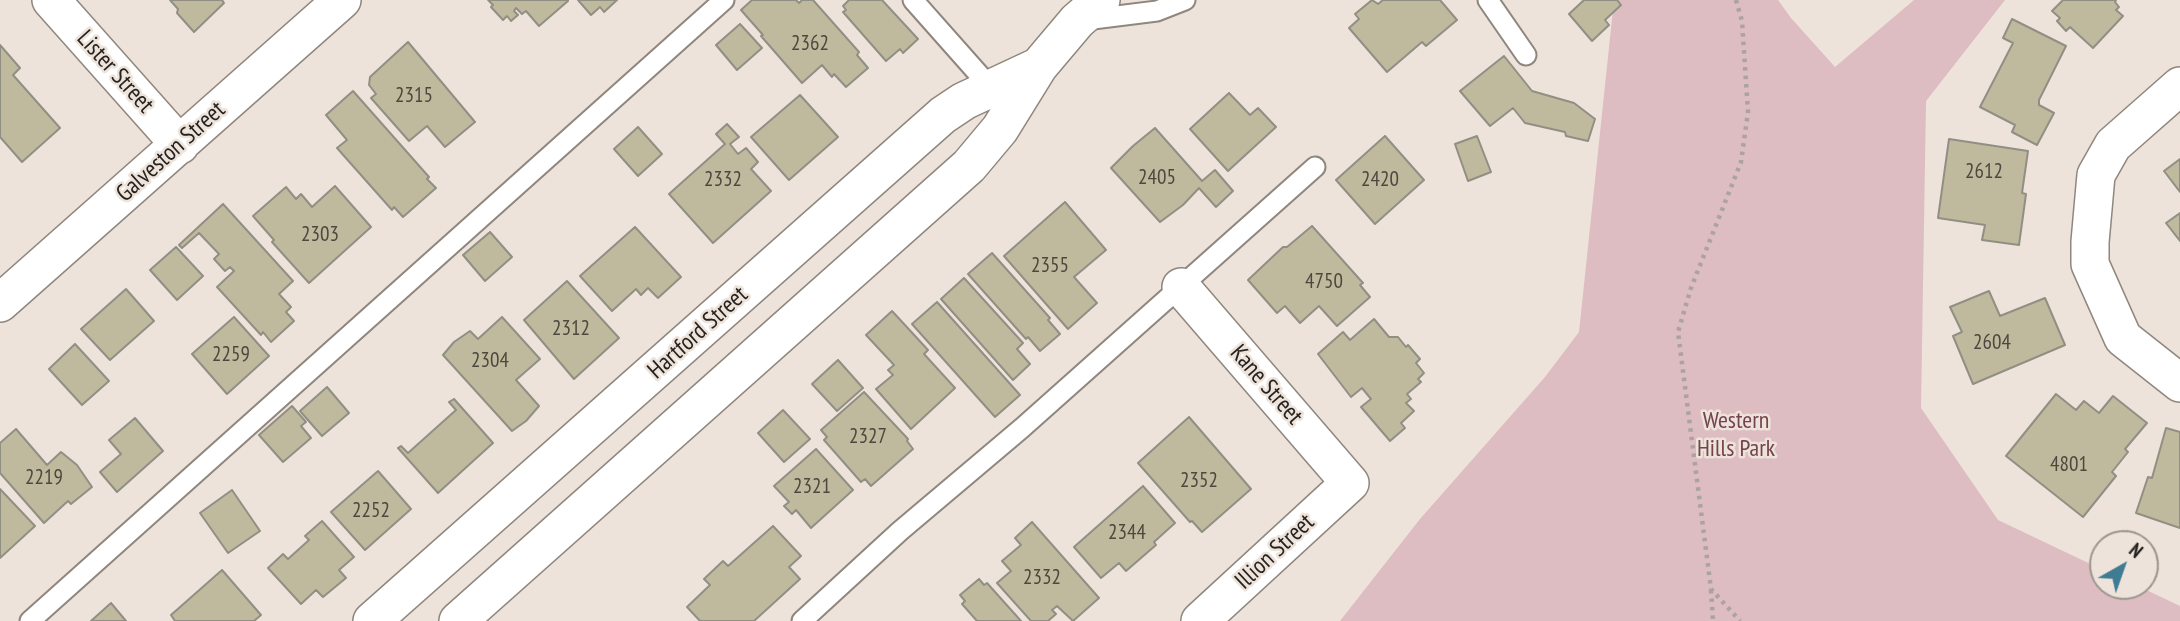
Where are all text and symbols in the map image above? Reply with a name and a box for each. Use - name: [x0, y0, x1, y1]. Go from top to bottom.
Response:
- street label: Lister Street: [71, 25, 159, 119]
- house number: 2362: [791, 31, 829, 57]
- house number: 2315: [395, 83, 433, 109]
- street label: Galveston Street: [111, 96, 231, 208]
- house number: 2612: [1965, 159, 2003, 185]
- house number: 2405: [1138, 165, 1176, 191]
- house number: 2332: [704, 167, 742, 193]
- house number: 2420: [1361, 167, 1399, 193]
- house number: 2303: [301, 222, 339, 248]
- house number: 2355: [1031, 253, 1069, 279]
- house number: 4750: [1305, 269, 1343, 295]
- street label: Hartford Street: [642, 281, 754, 385]
- house number: 2312: [552, 316, 590, 342]
- house number: 2604: [1973, 330, 2011, 356]
- street label: Kane Street: [1224, 339, 1308, 431]
- house number: 2259: [212, 342, 250, 368]
- house number: 2304: [471, 348, 509, 374]
- park label: Western Hills Park: [1697, 407, 1775, 463]
- house number: 2327: [849, 424, 887, 450]
- house number: 4801: [2050, 452, 2088, 478]
- house number: 2219: [25, 465, 63, 491]
- house number: 2352: [1180, 468, 1218, 494]
- house number: 2321: [793, 474, 831, 500]
- house number: 2252: [352, 498, 390, 524]
- street label: Illion Street: [1229, 508, 1321, 596]
- house number: 2344: [1108, 520, 1146, 546]
- north arrow: [2089, 530, 2159, 600]
- text: N: [2125, 538, 2148, 563]
- house number: 2332: [1023, 565, 1061, 591]

